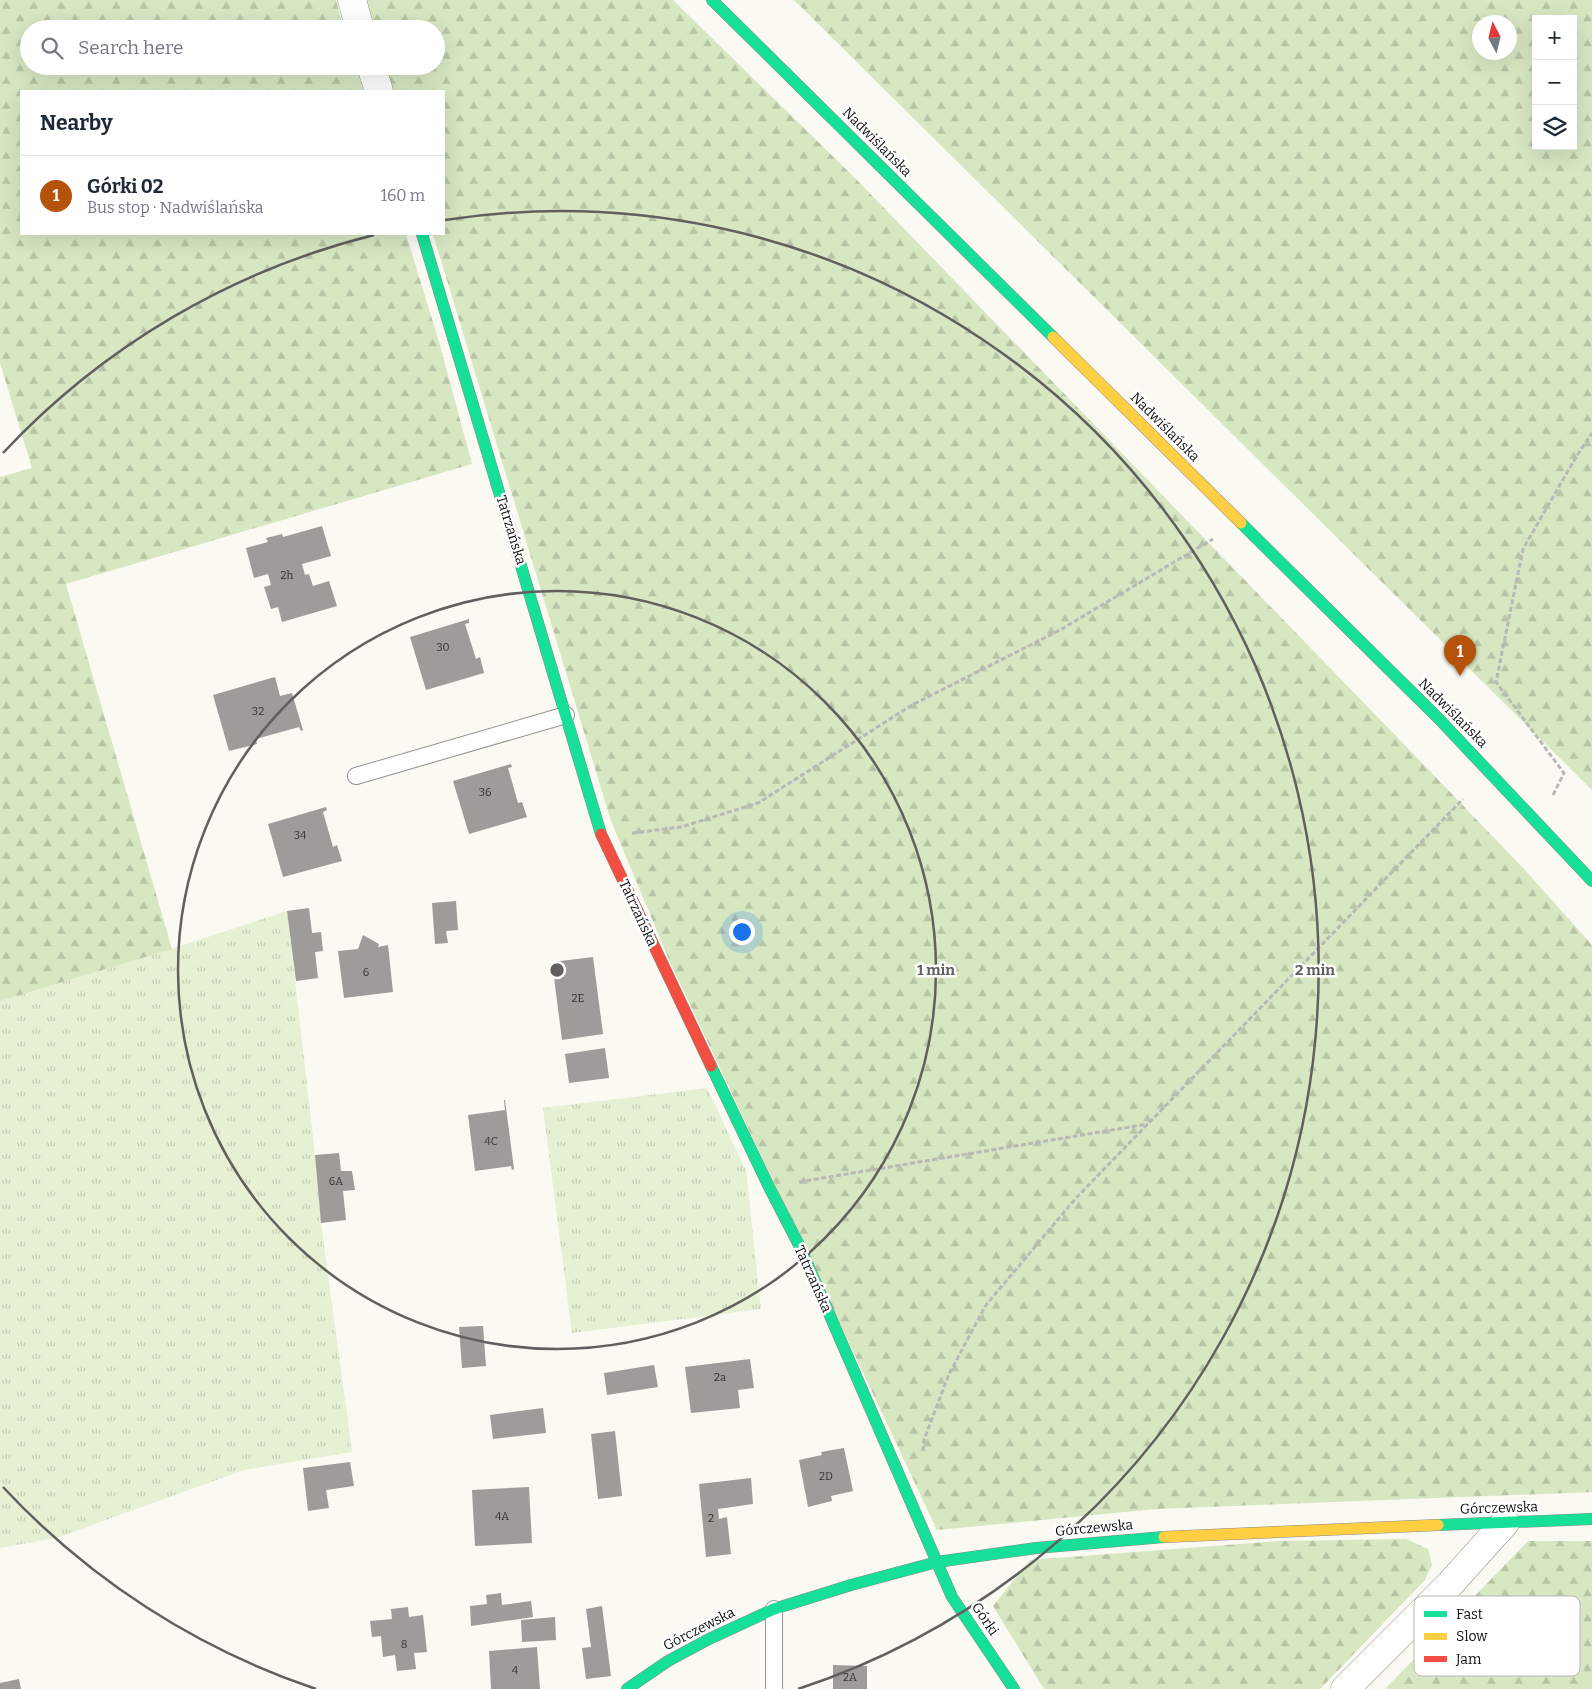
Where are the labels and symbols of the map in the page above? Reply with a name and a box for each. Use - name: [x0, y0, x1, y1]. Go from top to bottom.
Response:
- north arrow: [1472, 15, 1517, 60]
- street label: Nadwiślańska: [839, 104, 915, 180]
- street label: Nadwiślańska: [1127, 389, 1203, 465]
- street label: Tatrzańska: [492, 493, 530, 567]
- house number: 2h: [281, 569, 294, 582]
- pin: 1: [1444, 635, 1476, 676]
- house number: 30: [436, 641, 450, 654]
- street label: Nadwiślańska: [1415, 675, 1491, 751]
- house number: 32: [252, 705, 264, 718]
- house number: 36: [479, 786, 491, 799]
- house number: 34: [294, 829, 307, 842]
- street label: Tatrzańska: [615, 877, 661, 949]
- your location: [729, 919, 755, 945]
- centre of rings: [548, 961, 566, 979]
- text: 1 min: [917, 961, 955, 979]
- text: 2 min: [1295, 961, 1335, 979]
- house number: 6: [363, 966, 369, 979]
- house number: 2E: [572, 992, 585, 1005]
- house number: 4C: [484, 1135, 498, 1148]
- house number: 6A: [329, 1175, 343, 1188]
- street label: Tatrzańska: [791, 1243, 835, 1315]
- house number: 2a: [714, 1371, 726, 1384]
- house number: 2D: [819, 1470, 833, 1483]
- street label: Górczewska: [1460, 1498, 1539, 1518]
- house number: 4A: [495, 1510, 509, 1523]
- house number: 2: [708, 1512, 714, 1525]
- street label: Górczewska: [1054, 1516, 1134, 1540]
- legend: [1414, 1596, 1580, 1676]
- street label: Górki: [968, 1599, 1002, 1639]
- street label: Górczewska: [660, 1604, 738, 1654]
- text: Fast: [1456, 1606, 1483, 1623]
- text: Slow: [1456, 1628, 1488, 1645]
- house number: 8: [401, 1638, 407, 1651]
- text: Jam: [1455, 1651, 1482, 1668]
- house number: 4: [512, 1664, 519, 1677]
- house number: 2A: [843, 1671, 857, 1684]

